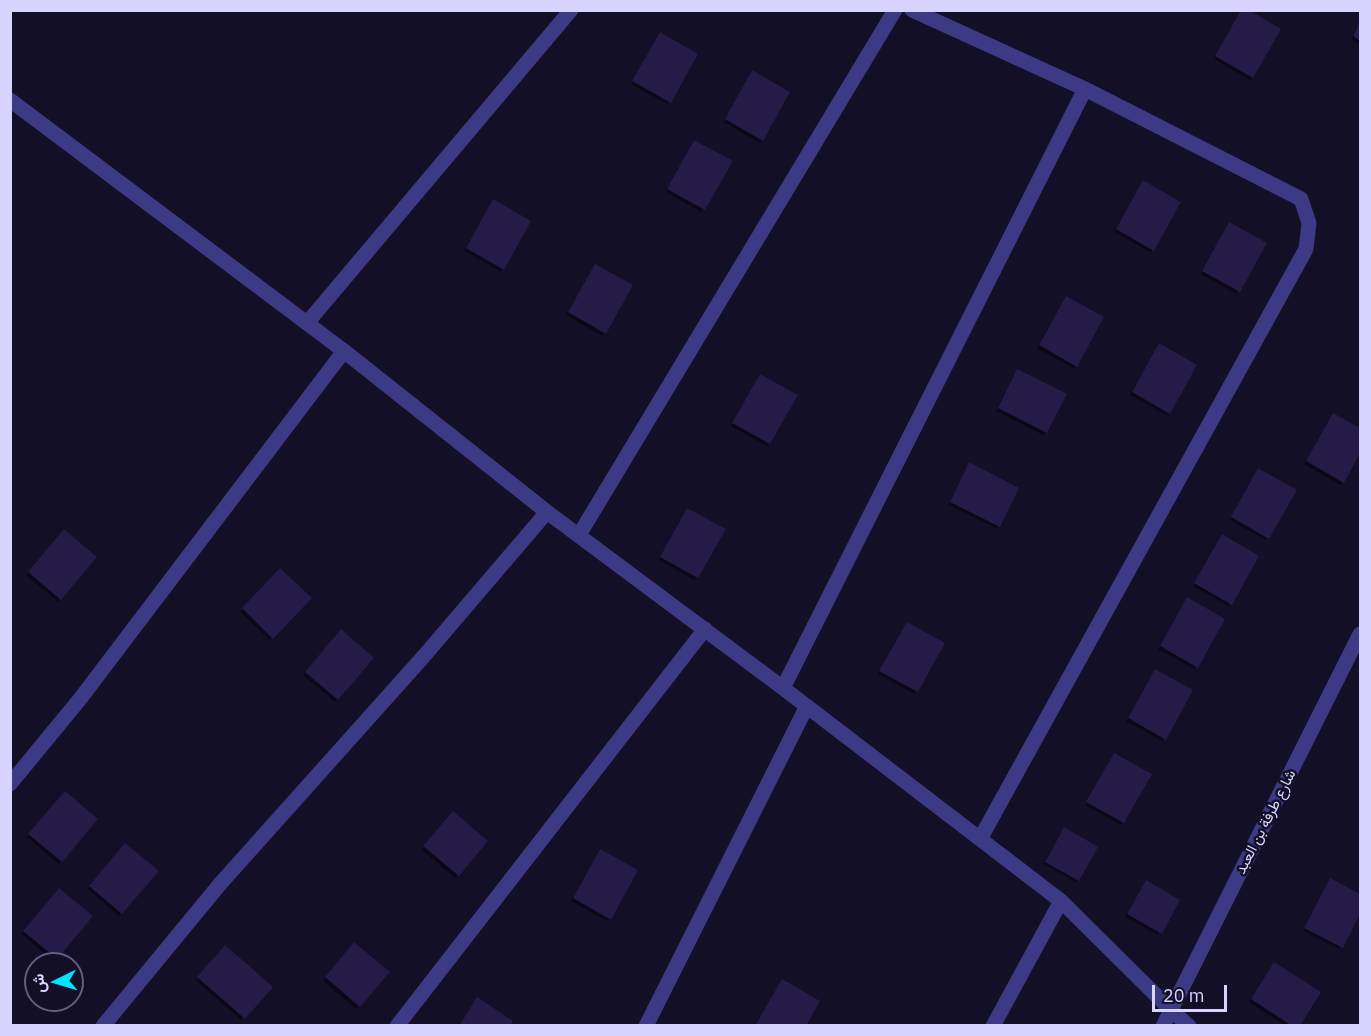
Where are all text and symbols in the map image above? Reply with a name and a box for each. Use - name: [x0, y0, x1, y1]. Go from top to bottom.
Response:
- street label: شارع طرفة بن العبد: [1232, 767, 1300, 877]
- north arrow: [24, 952, 84, 1012]
- text: ش: [27, 973, 49, 994]
- scale bar: [1155, 973, 1230, 1011]
- text: 20 m: [1163, 984, 1205, 1007]

